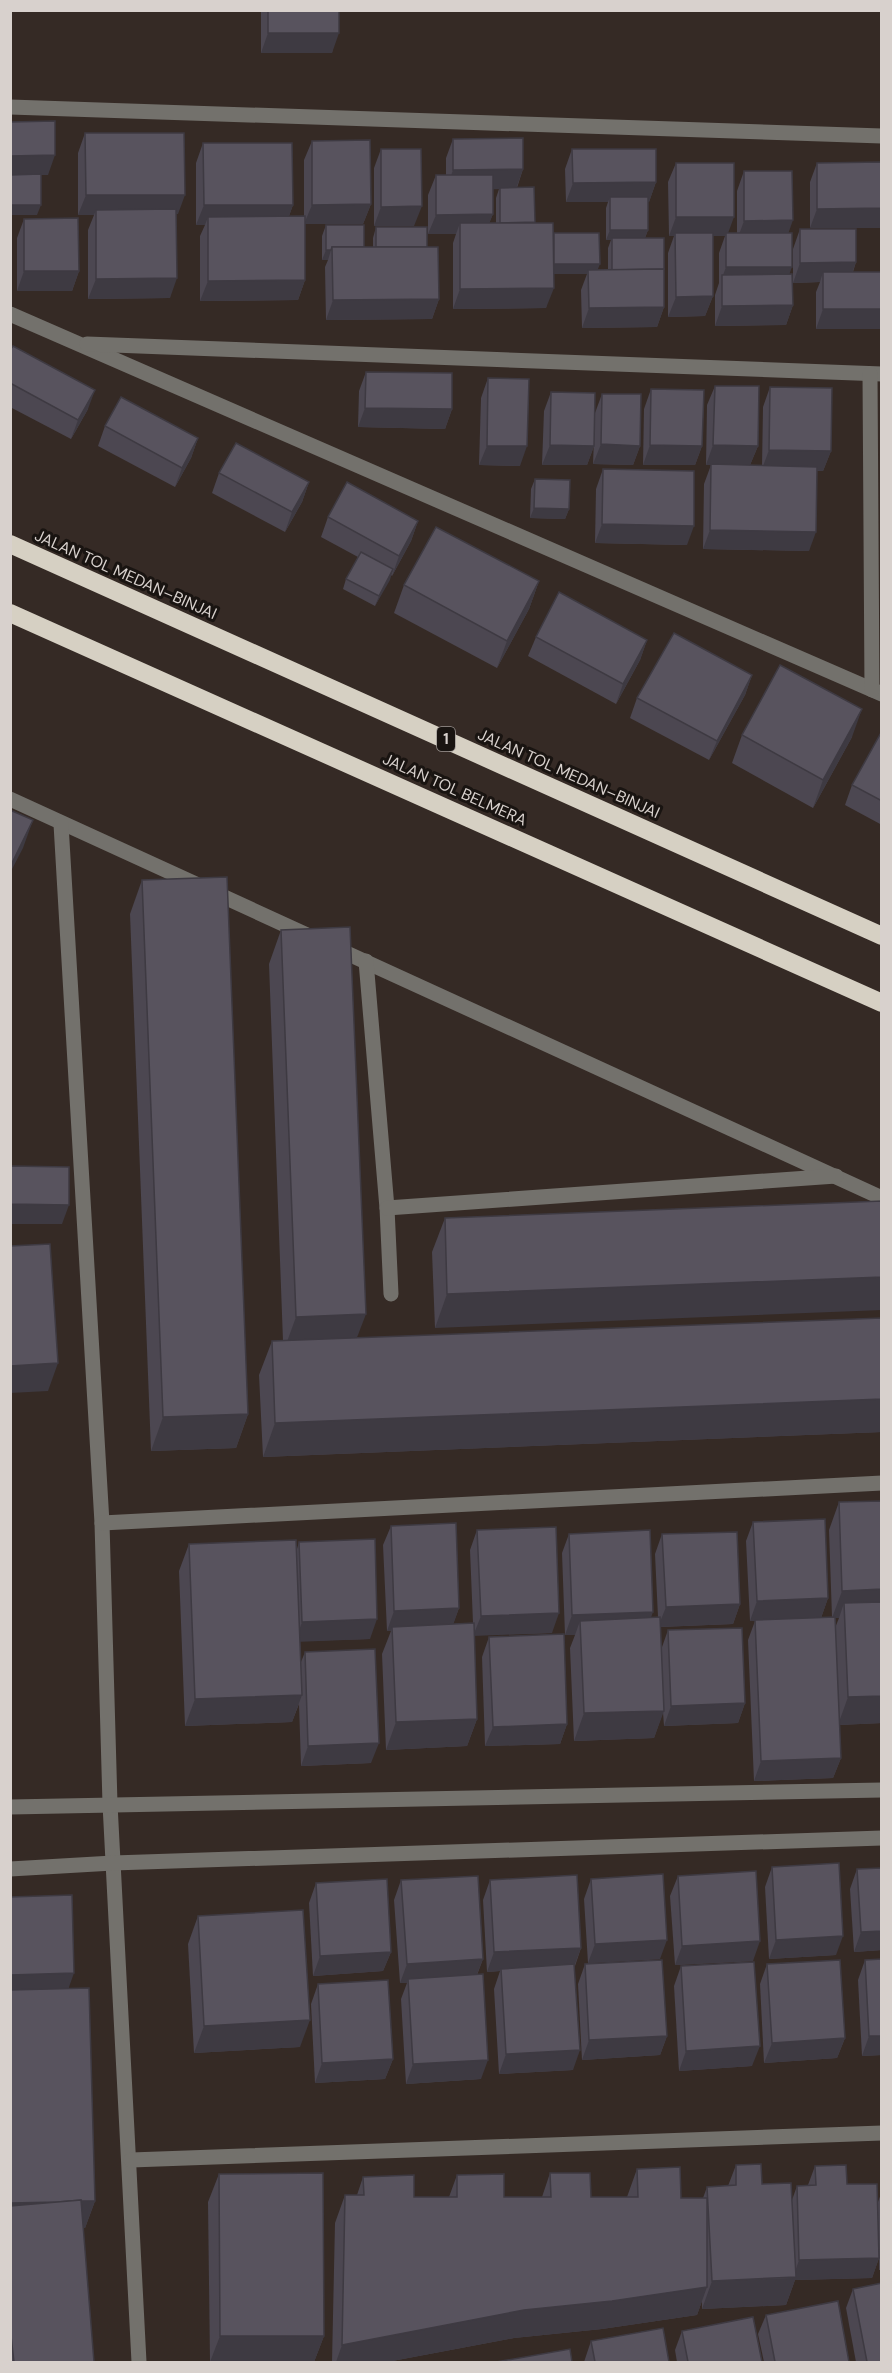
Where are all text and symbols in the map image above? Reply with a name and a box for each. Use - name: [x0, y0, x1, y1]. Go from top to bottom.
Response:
- street label: JALAN TOL MEDAN–BINJAI: [31, 525, 220, 624]
- street label: JALAN TOL MEDAN–BINJAI: [474, 724, 663, 823]
- road number: 1: [437, 727, 455, 751]
- street label: JALAN TOL BELMERA: [379, 748, 531, 831]

